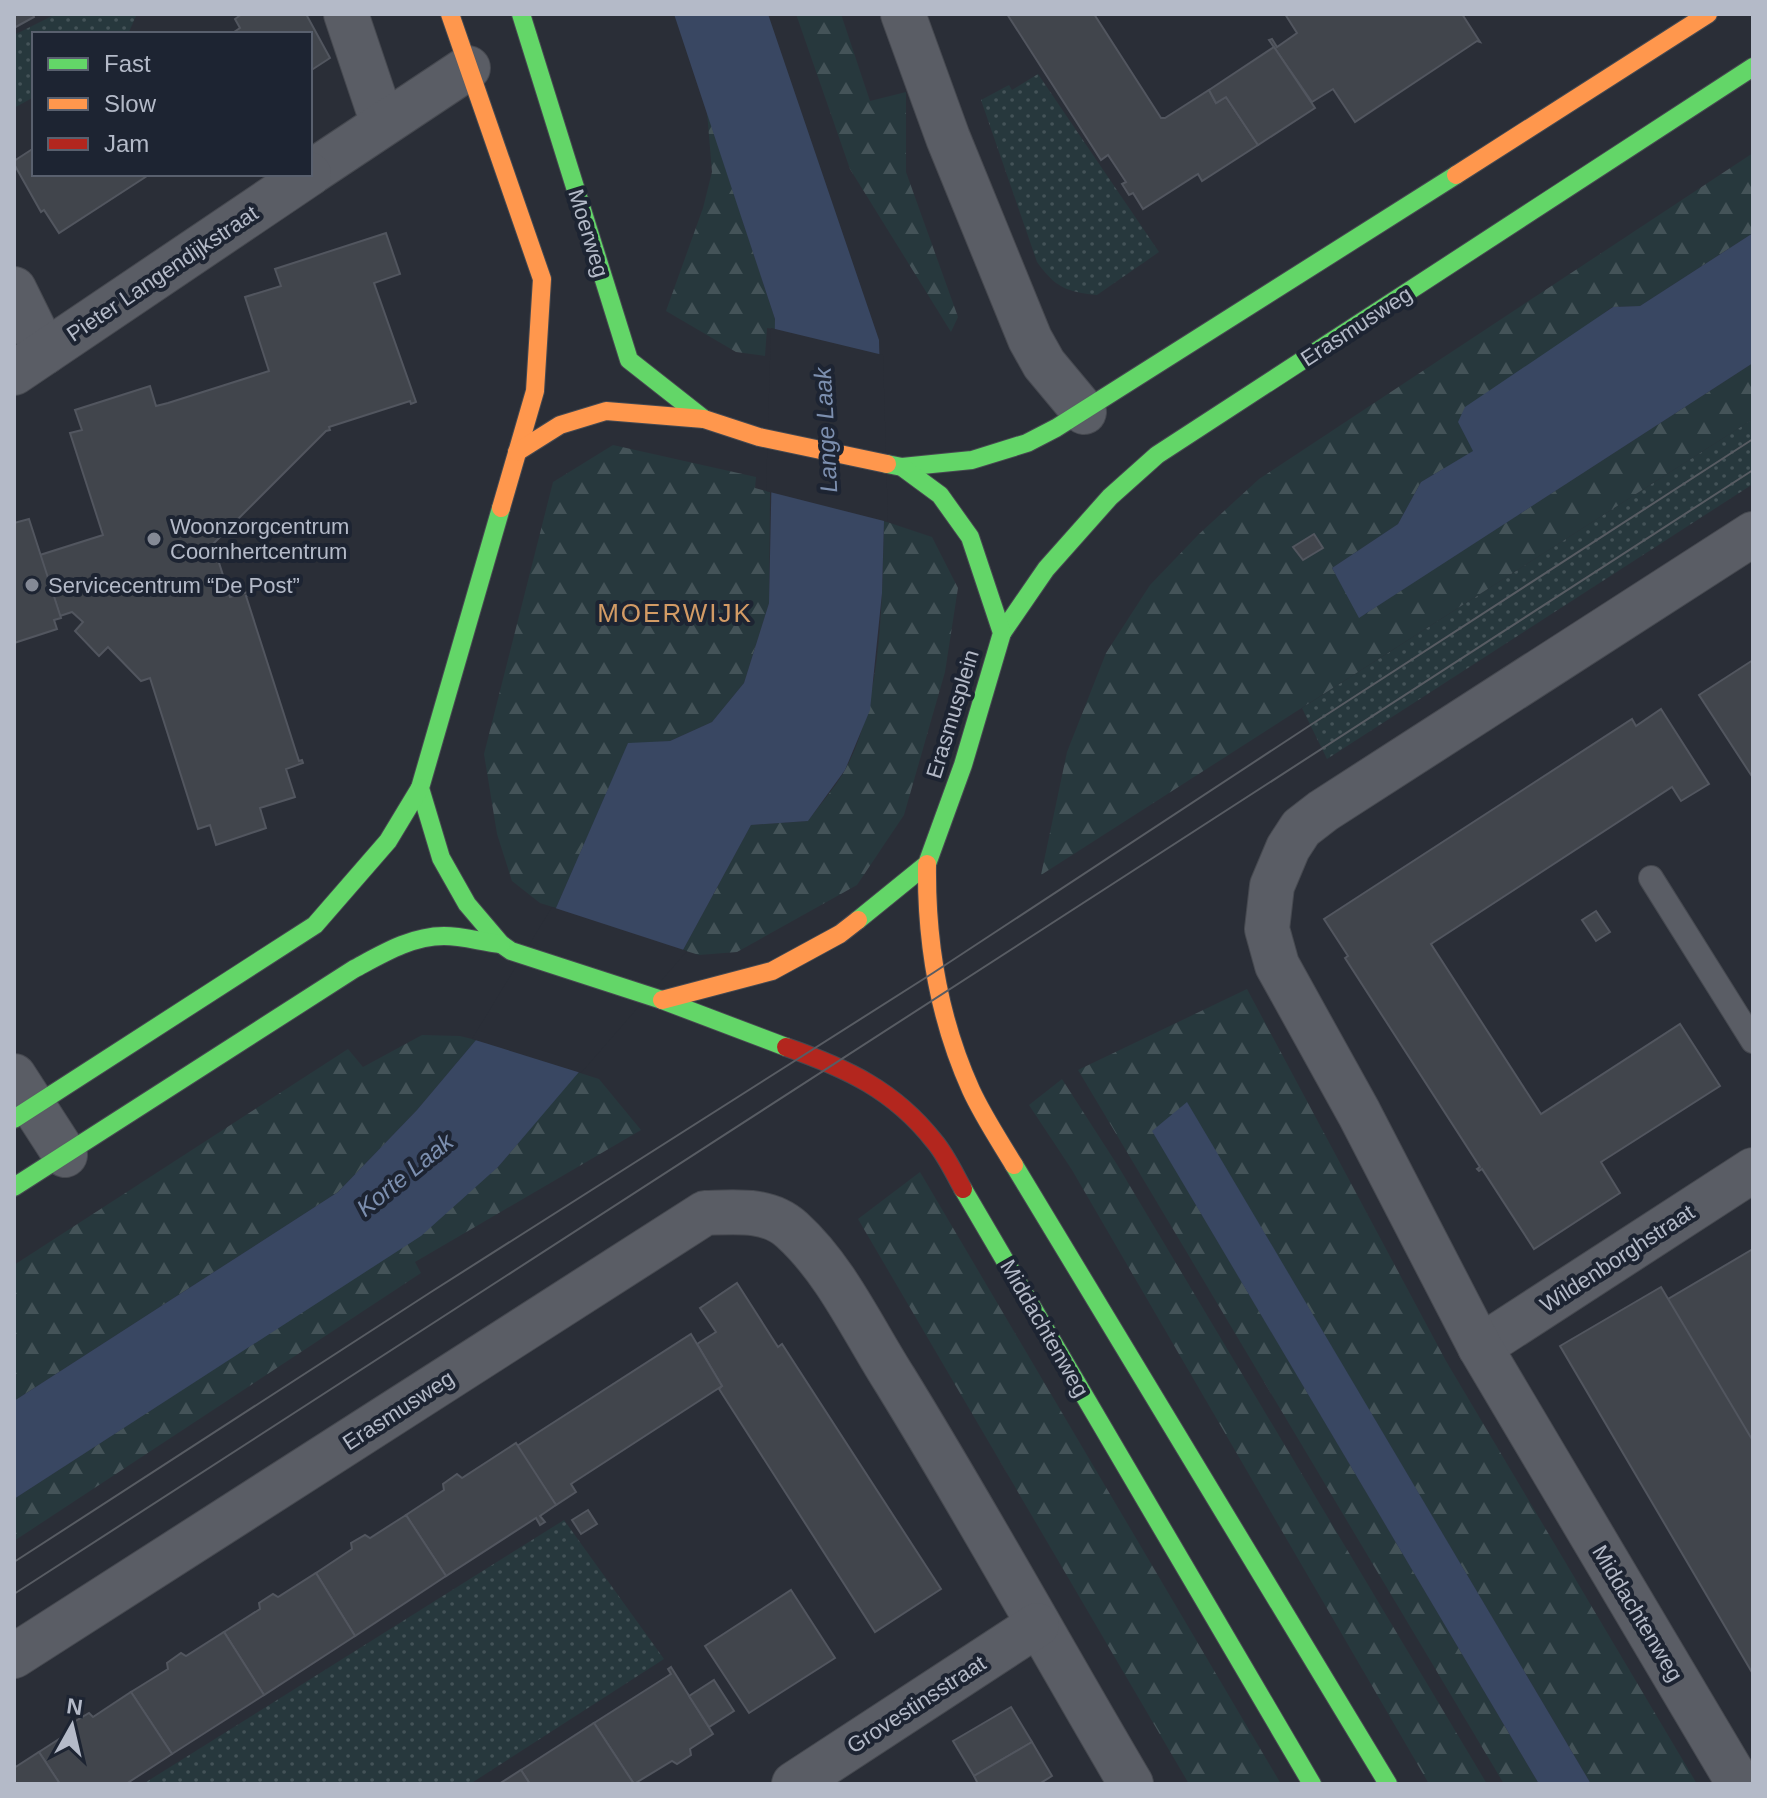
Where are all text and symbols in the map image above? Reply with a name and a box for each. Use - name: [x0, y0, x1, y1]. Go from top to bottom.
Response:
- legend: [32, 32, 312, 176]
- text: Fast: [104, 50, 151, 77]
- text: Slow: [104, 90, 157, 117]
- text: Jam: [104, 130, 149, 157]
- street label: Moerweg: [563, 186, 614, 280]
- street label: Pieter Langendijkstraat: [62, 200, 263, 347]
- street label: Erasmusweg: [1296, 281, 1416, 372]
- water label: Lange Laak: [809, 365, 842, 493]
- place label: Woonzorgcentrum Coornhertcentrum: [170, 514, 349, 564]
- marker: Woonzorgcentrum Coornhertcentrum: [145, 530, 163, 548]
- place label: Servicecentrum “De Post”: [48, 573, 300, 598]
- marker: Servicecentrum “De Post”: [23, 576, 41, 594]
- district label: MOERWIJK: [597, 598, 753, 628]
- street label: Erasmusplein: [921, 647, 984, 782]
- water label: Korte Laak: [351, 1126, 460, 1222]
- street label: Wildenborghstraat: [1536, 1199, 1699, 1318]
- street label: Middachtenweg: [995, 1255, 1094, 1401]
- street label: Erasmusweg: [338, 1365, 458, 1456]
- street label: Middachtenweg: [1587, 1541, 1688, 1686]
- street label: Grovestinsstraat: [842, 1650, 990, 1759]
- north arrow: [32, 1686, 112, 1766]
- text: N: [65, 1693, 84, 1720]

